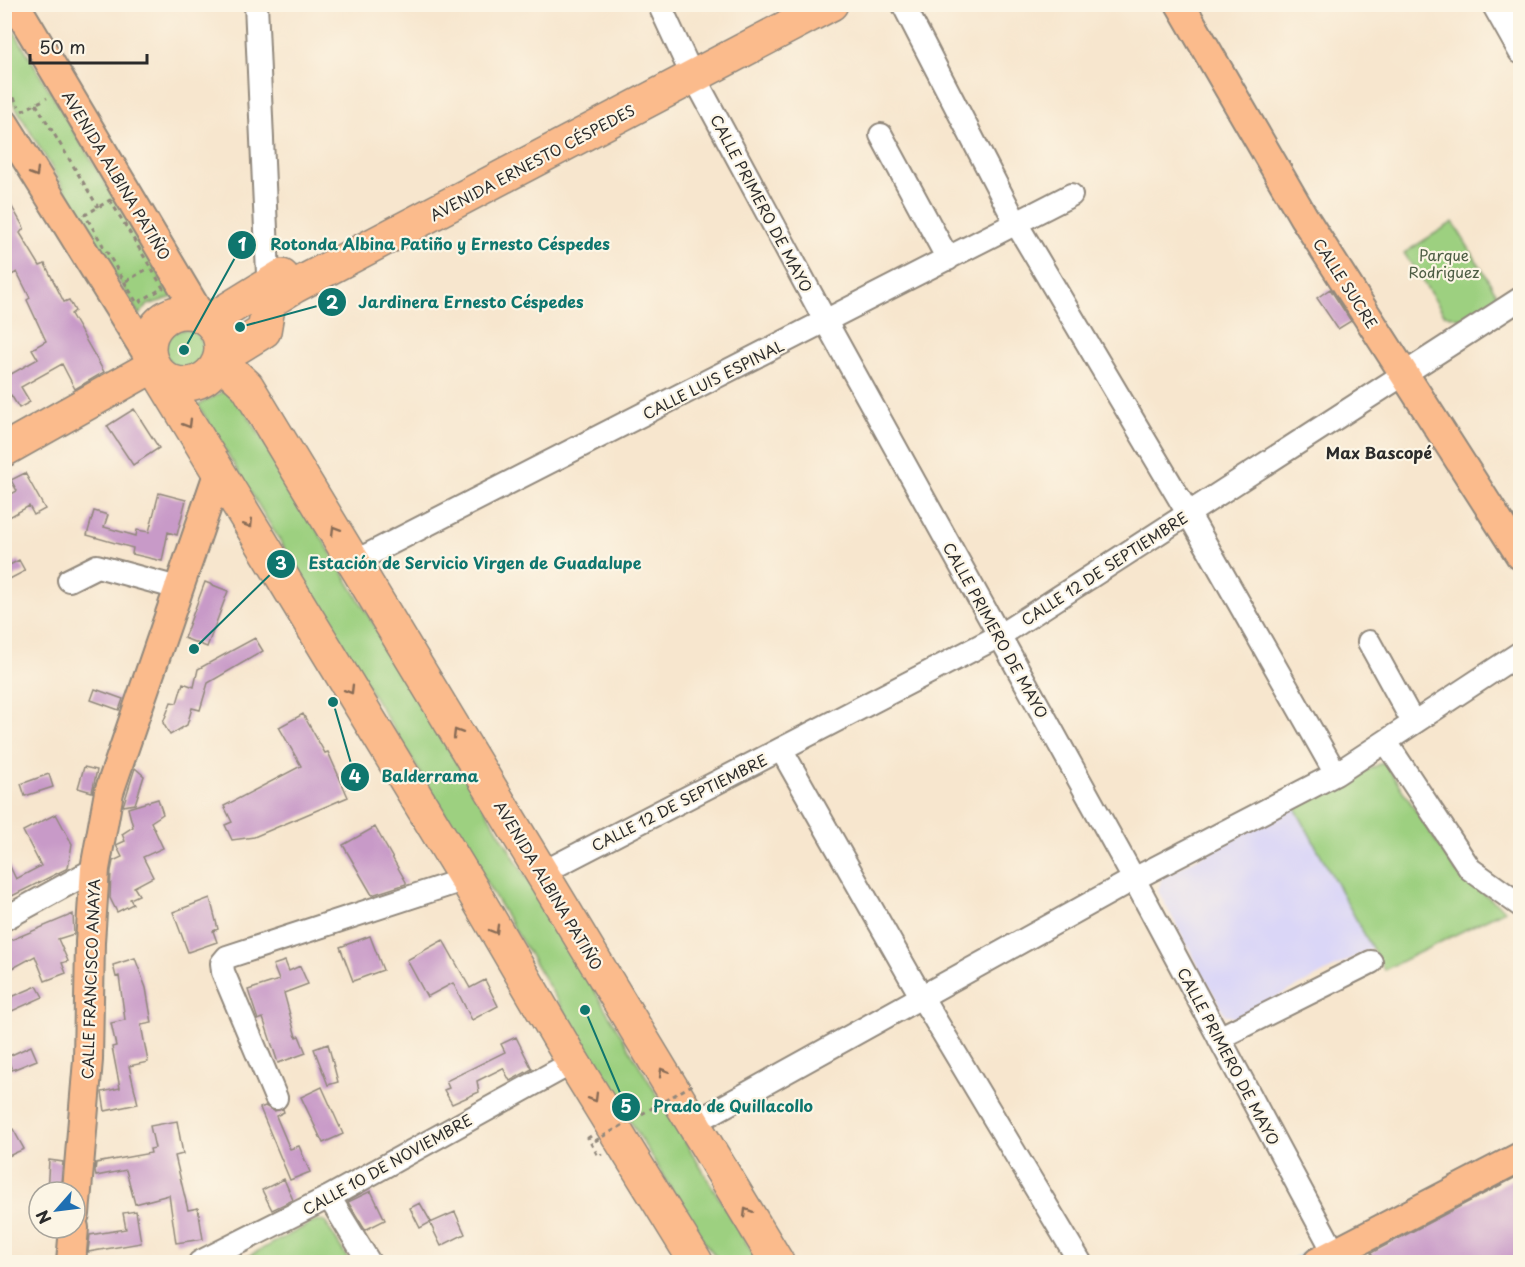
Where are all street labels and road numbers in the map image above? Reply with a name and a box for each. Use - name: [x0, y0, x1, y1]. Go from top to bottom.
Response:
- street label: AVENIDA ALBINA PATIÑO: [57, 86, 177, 264]
- street label: AVENIDA ERNESTO CÉSPEDES: [425, 98, 639, 226]
- street label: CALLE PRIMERO DE MAYO: [705, 110, 819, 296]
- street label: CALLE SUCRE: [1308, 233, 1384, 333]
- street label: CALLE LUIS ESPINAL: [638, 333, 788, 425]
- street label: CALLE 12 DE SEPTIEMBRE: [1016, 505, 1192, 631]
- street label: CALLE PRIMERO DE MAYO: [938, 538, 1054, 722]
- street label: CALLE 12 DE SEPTIEMBRE: [587, 748, 771, 856]
- street label: AVENIDA ALBINA PATIÑO: [489, 796, 609, 974]
- street label: CALLE FRANCISCO ANAYA: [75, 878, 105, 1080]
- street label: CALLE PRIMERO DE MAYO: [1172, 963, 1286, 1149]
- street label: CALLE 10 DE NOVIEMBRE: [298, 1108, 476, 1220]

